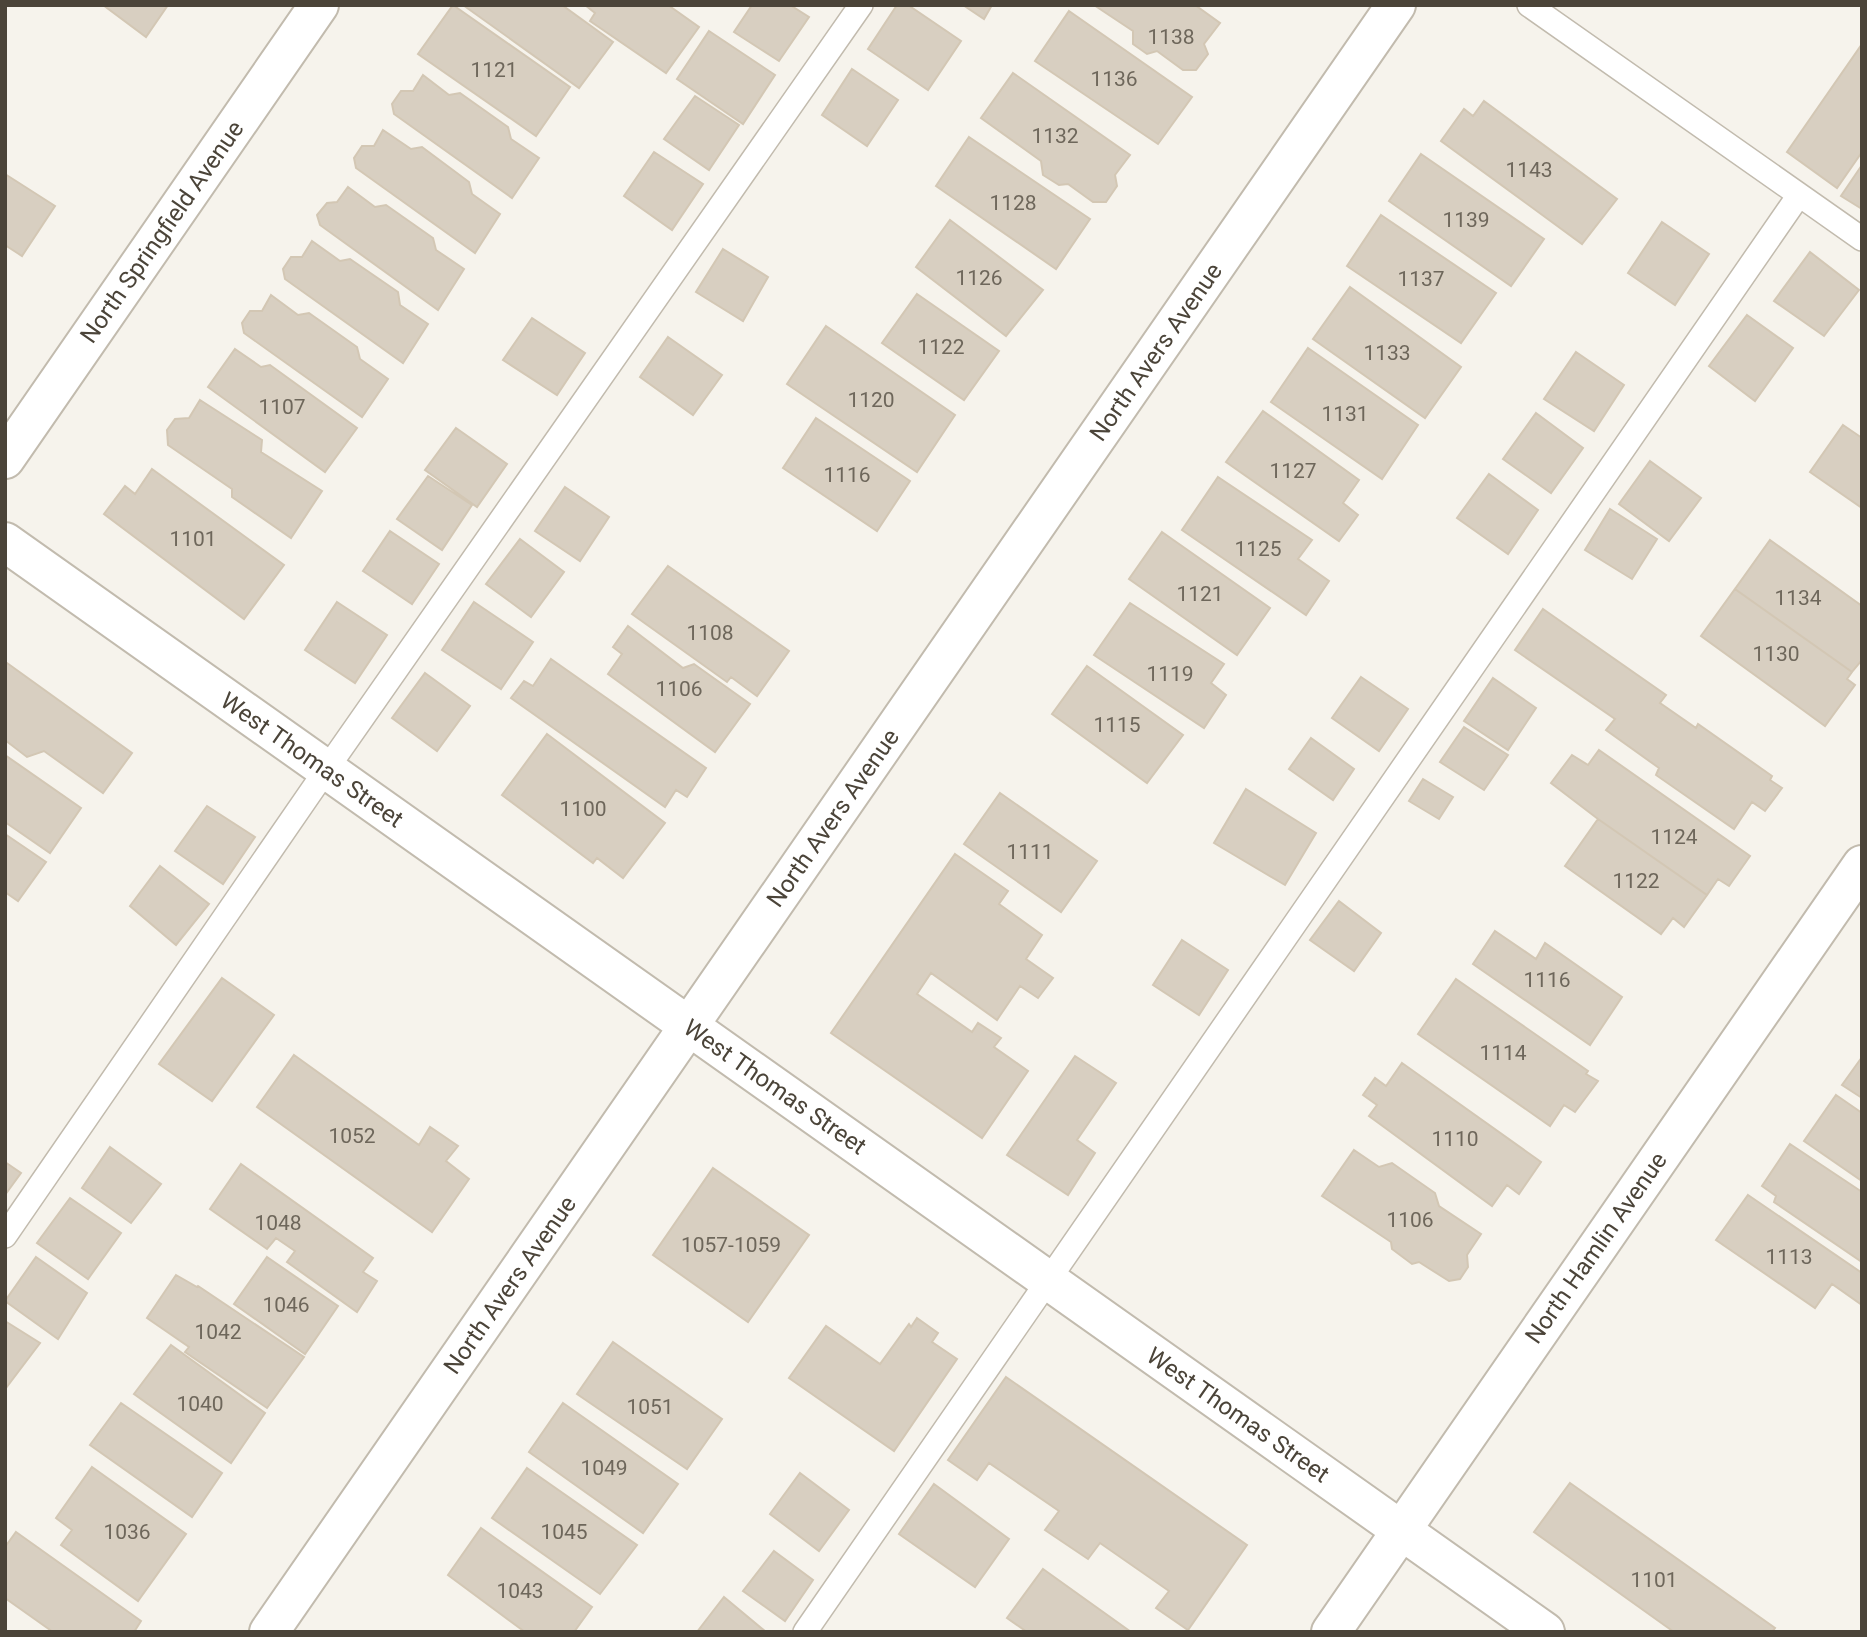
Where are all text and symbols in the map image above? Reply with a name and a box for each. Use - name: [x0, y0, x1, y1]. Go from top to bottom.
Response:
- house number: 1138: [1147, 25, 1195, 49]
- house number: 1121: [470, 58, 518, 82]
- house number: 1136: [1090, 67, 1138, 91]
- street label: North Springfield Avenue: [75, 116, 249, 348]
- house number: 1132: [1031, 124, 1079, 148]
- house number: 1143: [1505, 158, 1553, 182]
- house number: 1128: [989, 191, 1037, 215]
- house number: 1139: [1442, 208, 1490, 232]
- street label: North Avers Avenue: [1084, 258, 1228, 446]
- house number: 1126: [955, 266, 1003, 290]
- house number: 1137: [1397, 267, 1445, 291]
- house number: 1122: [917, 335, 965, 359]
- house number: 1133: [1363, 341, 1411, 365]
- house number: 1120: [847, 388, 895, 412]
- house number: 1107: [258, 395, 306, 419]
- house number: 1131: [1321, 402, 1369, 426]
- house number: 1127: [1269, 459, 1317, 483]
- house number: 1116: [823, 463, 871, 487]
- house number: 1101: [169, 527, 217, 551]
- house number: 1125: [1234, 537, 1282, 561]
- house number: 1121: [1176, 582, 1224, 606]
- house number: 1134: [1774, 586, 1822, 610]
- house number: 1108: [686, 621, 734, 645]
- house number: 1130: [1752, 642, 1800, 666]
- house number: 1119: [1146, 662, 1194, 686]
- house number: 1106: [655, 677, 703, 701]
- street label: West Thomas Street: [215, 686, 409, 834]
- house number: 1115: [1093, 713, 1141, 737]
- street label: North Avers Avenue: [761, 724, 905, 912]
- house number: 1100: [559, 797, 607, 821]
- house number: 1124: [1650, 825, 1698, 849]
- house number: 1111: [1006, 840, 1054, 864]
- house number: 1122: [1612, 869, 1660, 893]
- house number: 1116: [1523, 968, 1571, 992]
- street label: West Thomas Street: [678, 1013, 872, 1161]
- house number: 1114: [1479, 1041, 1527, 1065]
- house number: 1052: [328, 1124, 376, 1148]
- house number: 1110: [1431, 1127, 1479, 1151]
- street label: North Hamlin Avenue: [1519, 1147, 1673, 1349]
- street label: North Avers Avenue: [438, 1191, 582, 1379]
- house number: 1106: [1386, 1208, 1434, 1232]
- house number: 1048: [254, 1211, 302, 1235]
- house number: 1057-1059: [681, 1233, 781, 1257]
- house number: 1113: [1765, 1245, 1813, 1269]
- house number: 1046: [262, 1293, 310, 1317]
- house number: 1042: [194, 1320, 242, 1344]
- street label: West Thomas Street: [1141, 1341, 1335, 1489]
- house number: 1040: [176, 1392, 224, 1416]
- house number: 1051: [626, 1395, 674, 1419]
- house number: 1049: [580, 1456, 628, 1480]
- house number: 1036: [103, 1520, 151, 1544]
- house number: 1045: [540, 1520, 588, 1544]
- house number: 1101: [1630, 1568, 1678, 1592]
- house number: 1043: [496, 1579, 544, 1603]

